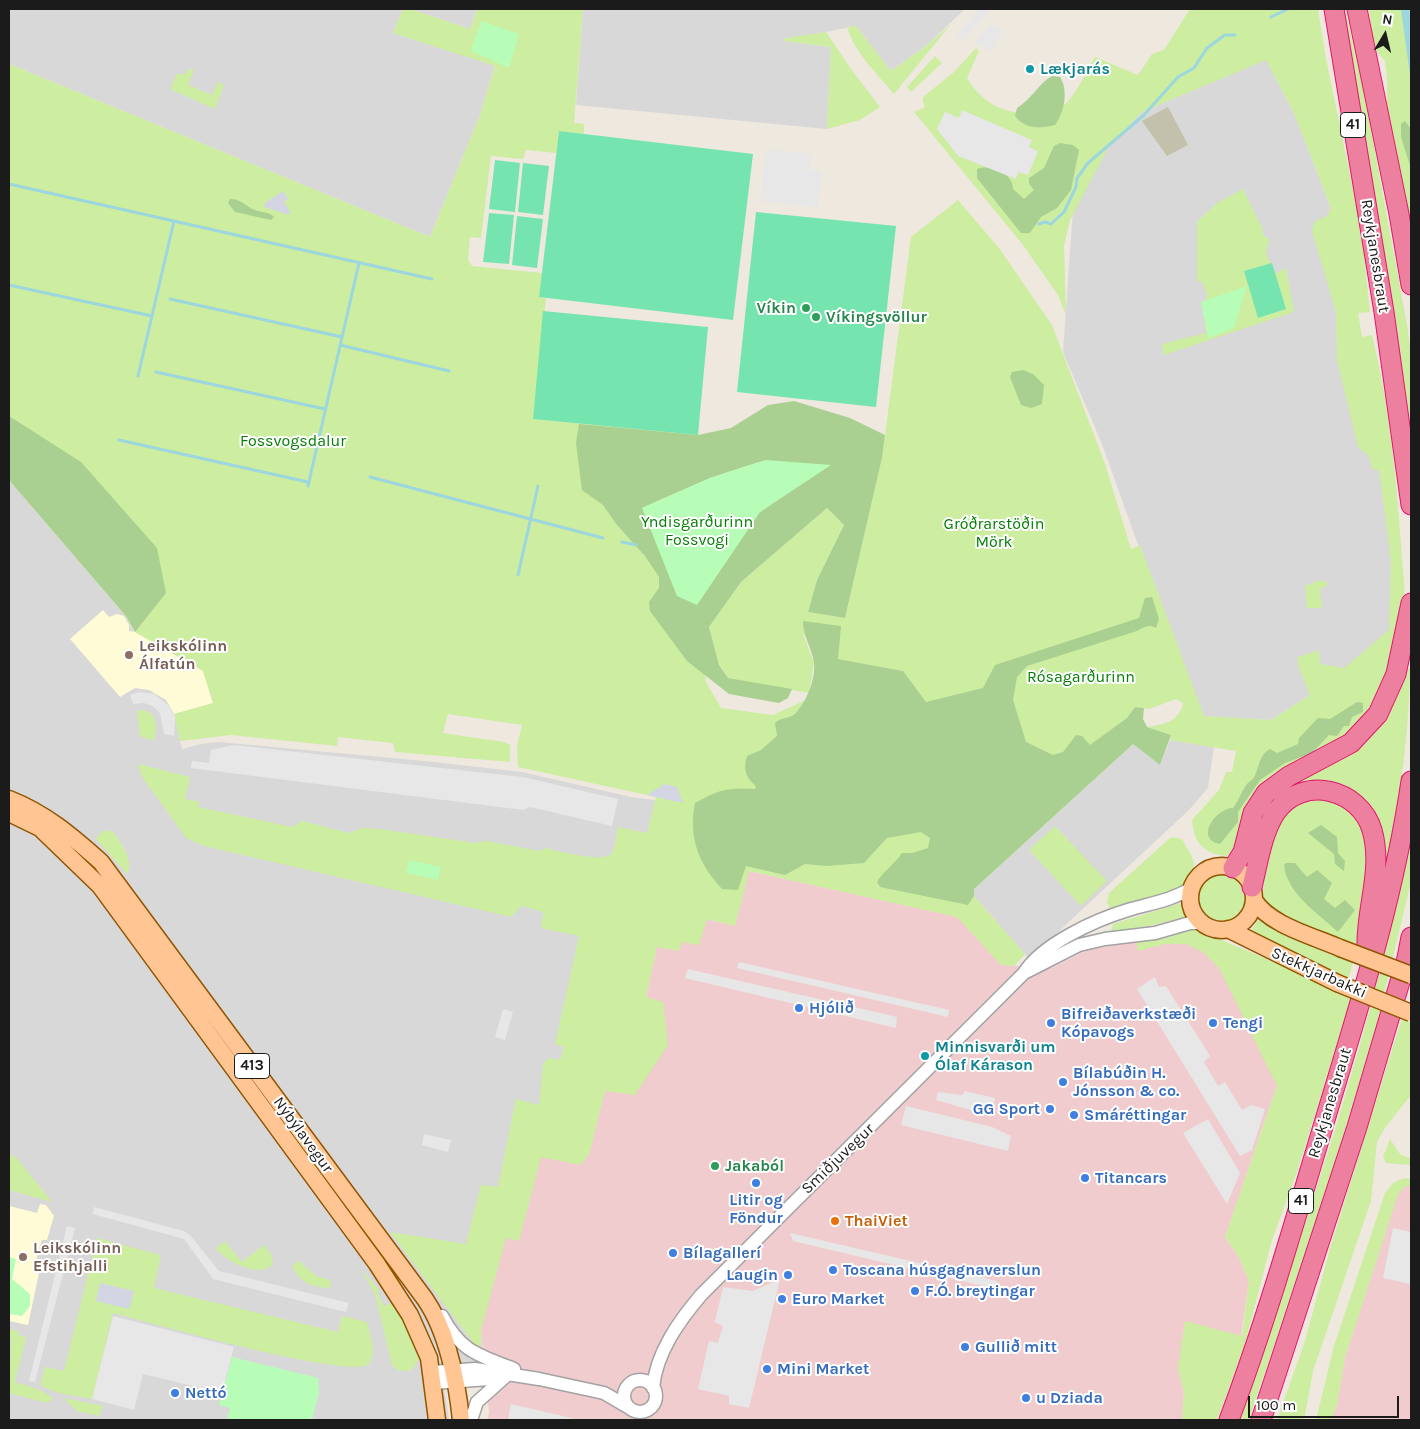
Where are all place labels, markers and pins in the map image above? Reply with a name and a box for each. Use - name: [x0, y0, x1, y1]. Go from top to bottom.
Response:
- place label: Lækjarás: [1040, 59, 1110, 79]
- marker: Lækjarás: [1024, 63, 1036, 75]
- place label: Víkin: [756, 298, 796, 318]
- marker: Víkin: [800, 302, 812, 314]
- place label: Víkingsvöllur: [826, 307, 927, 327]
- marker: Víkingsvöllur: [810, 311, 822, 323]
- place label: Leikskólinn Álfatún: [139, 636, 227, 674]
- marker: Leikskólinn Álfatún: [123, 649, 135, 661]
- place label: Hjólið: [809, 998, 854, 1018]
- marker: Hjólið: [793, 1002, 805, 1014]
- place label: Bifreiðaverkstæði Kópavogs: [1061, 1004, 1196, 1042]
- place label: Tengi: [1223, 1013, 1263, 1033]
- marker: Bifreiðaverkstæði Kópavogs: [1045, 1017, 1057, 1029]
- marker: Tengi: [1207, 1017, 1219, 1029]
- place label: Minnisvarði um Ólaf Kárason: [935, 1037, 1055, 1075]
- marker: Minnisvarði um Ólaf Kárason: [919, 1050, 931, 1062]
- place label: Bílabúðin H. Jónsson & co.: [1073, 1063, 1180, 1101]
- marker: Bílabúðin H. Jónsson & co.: [1057, 1076, 1069, 1088]
- place label: GG Sport: [973, 1099, 1040, 1119]
- marker: GG Sport: [1044, 1103, 1056, 1115]
- place label: Smáréttingar: [1084, 1105, 1186, 1125]
- marker: Smáréttingar: [1068, 1109, 1080, 1121]
- place label: Jakaból: [725, 1156, 784, 1176]
- marker: Jakaból: [709, 1160, 721, 1172]
- place label: Titancars: [1095, 1168, 1167, 1188]
- marker: Titancars: [1079, 1172, 1091, 1184]
- marker: Litir og Föndur: [750, 1177, 762, 1189]
- place label: Litir og Föndur: [729, 1190, 783, 1228]
- place label: ThaiViet: [845, 1211, 908, 1231]
- marker: ThaiViet: [829, 1215, 841, 1227]
- place label: Leikskólinn Efstihjalli: [33, 1238, 121, 1276]
- place label: Bílagallerí: [683, 1243, 761, 1263]
- marker: Bílagallerí: [667, 1247, 679, 1259]
- marker: Leikskólinn Efstihjalli: [17, 1251, 29, 1263]
- place label: Toscana húsgagnaverslun: [843, 1260, 1041, 1280]
- marker: Toscana húsgagnaverslun: [827, 1264, 839, 1276]
- place label: Laugin: [726, 1265, 778, 1285]
- marker: Laugin: [782, 1269, 794, 1281]
- place label: F.Ó. breytingar: [925, 1281, 1035, 1301]
- marker: F.Ó. breytingar: [909, 1285, 921, 1297]
- place label: Euro Market: [792, 1289, 885, 1309]
- marker: Euro Market: [776, 1293, 788, 1305]
- place label: Gullið mitt: [975, 1337, 1057, 1357]
- marker: Gullið mitt: [959, 1341, 971, 1353]
- place label: Mini Market: [777, 1359, 869, 1379]
- marker: Mini Market: [761, 1363, 773, 1375]
- place label: Nettó: [185, 1383, 227, 1403]
- marker: Nettó: [169, 1387, 181, 1399]
- place label: u Dziada: [1036, 1388, 1103, 1408]
- marker: u Dziada: [1020, 1392, 1032, 1404]

